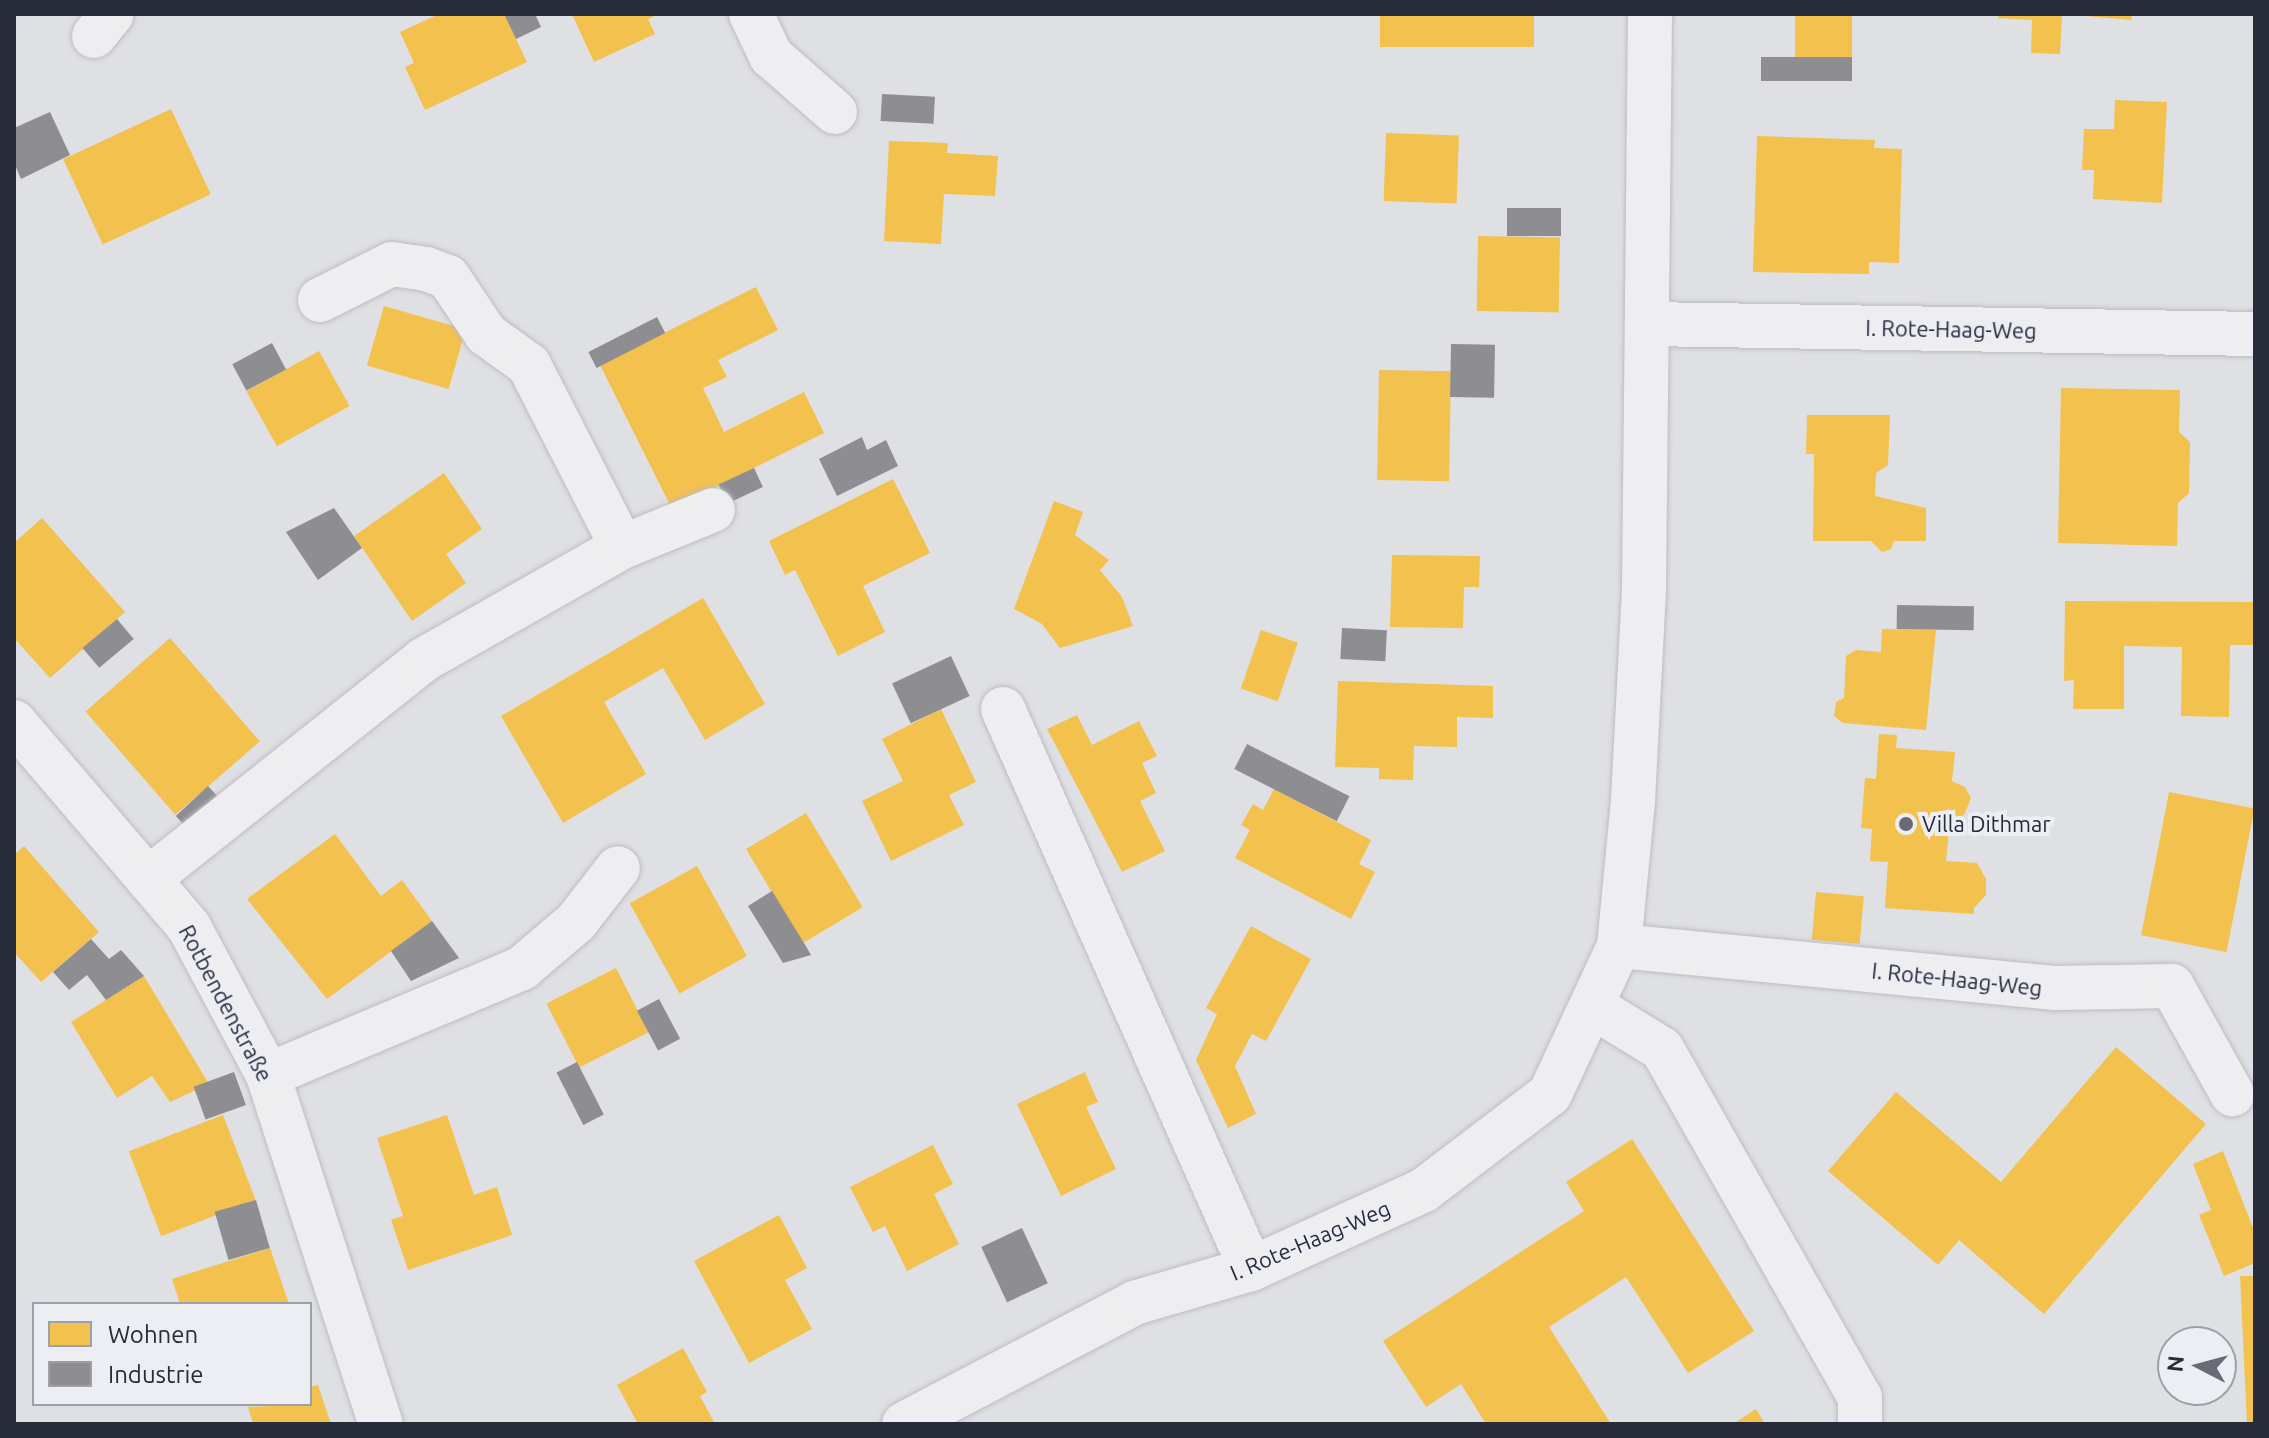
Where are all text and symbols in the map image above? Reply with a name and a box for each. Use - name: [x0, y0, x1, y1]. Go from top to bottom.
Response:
- street label: I. Rote-Haag-Weg: [1865, 314, 2037, 344]
- place label: Villa Dithmar: [1922, 811, 2051, 837]
- marker: Villa Dithmar: [1897, 815, 1915, 833]
- street label: Rotbendenstraße: [174, 920, 278, 1086]
- street label: I. Rote-Haag-Weg: [1870, 957, 2044, 1001]
- street label: I. Rote-Haag-Weg: [1226, 1194, 1394, 1286]
- legend: [32, 1302, 312, 1406]
- text: Wohnen: [108, 1321, 198, 1348]
- north arrow: [2157, 1326, 2237, 1406]
- text: N: [2161, 1354, 2188, 1373]
- text: Industrie: [108, 1361, 204, 1388]

